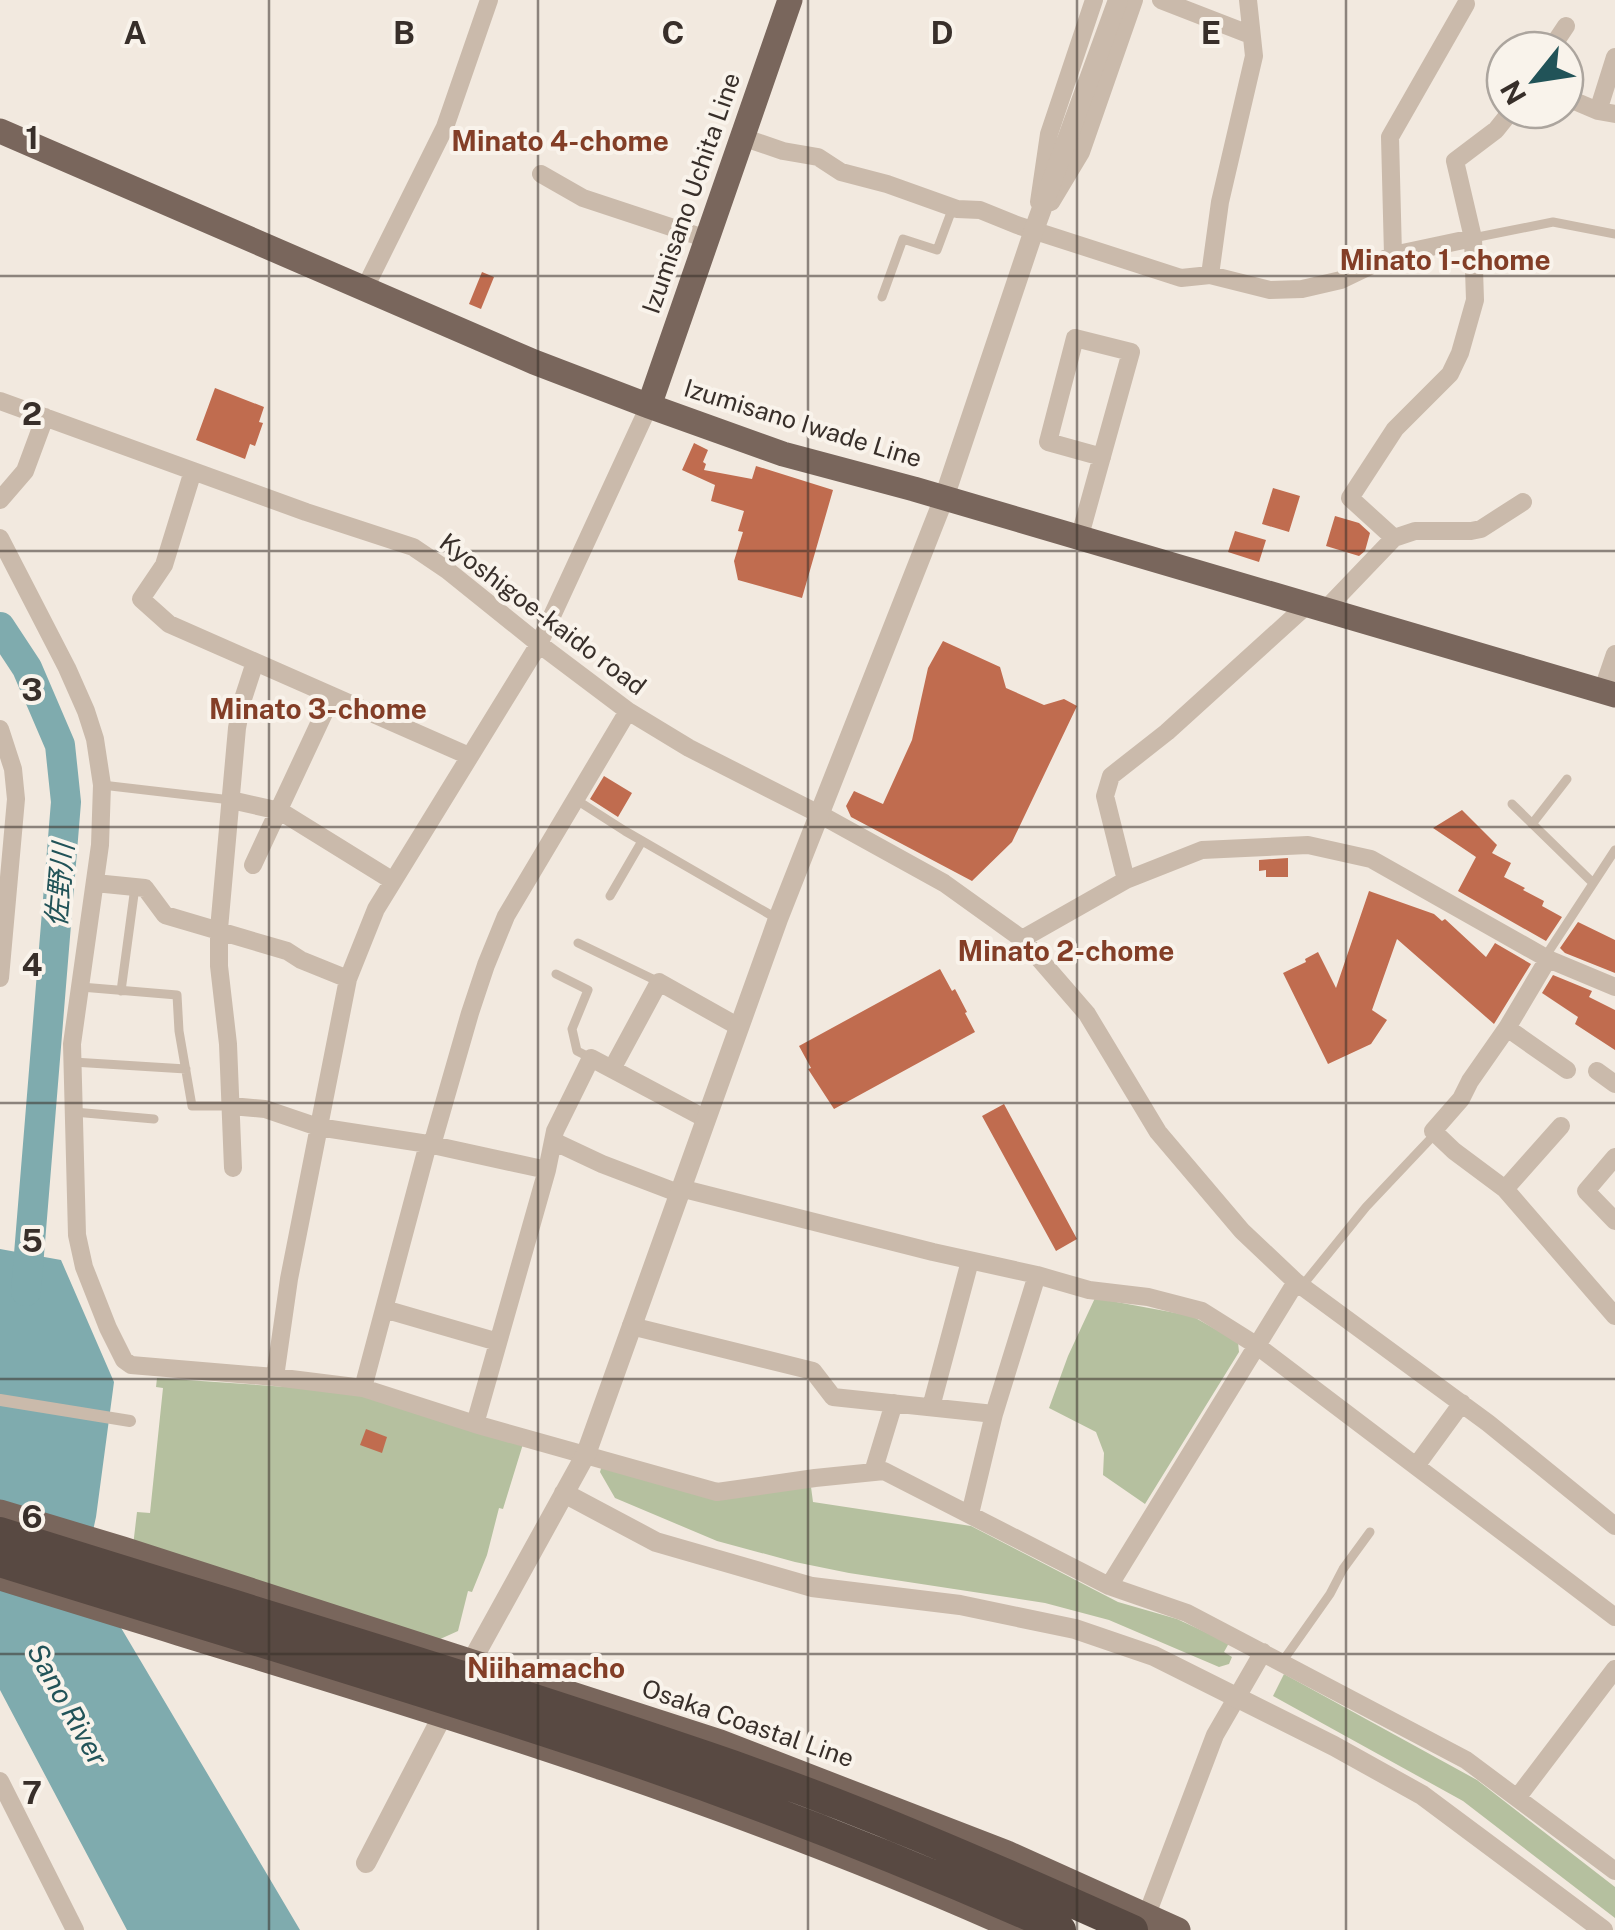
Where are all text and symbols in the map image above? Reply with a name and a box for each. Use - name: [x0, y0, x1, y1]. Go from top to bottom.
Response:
- text: A: [123, 14, 147, 51]
- text: B: [393, 14, 415, 51]
- text: C: [662, 14, 684, 51]
- text: D: [930, 14, 954, 51]
- text: E: [1201, 14, 1221, 51]
- north arrow: [1485, 30, 1585, 130]
- street label: Izumisano Uchita Line: [636, 69, 746, 317]
- text: N: [1493, 75, 1533, 110]
- text: 1: [25, 119, 39, 156]
- district label: Minato 4-chome: [451, 124, 669, 157]
- district label: Minato 1-chome: [1339, 243, 1551, 276]
- street label: Izumisano Iwade Line: [681, 373, 925, 473]
- text: 2: [22, 395, 42, 432]
- street label: Kyoshigoe-kaido road: [434, 527, 652, 701]
- text: 3: [21, 671, 43, 708]
- district label: Minato 3-chome: [209, 692, 427, 725]
- water label: 佐野川: [39, 839, 79, 928]
- district label: Minato 2-chome: [958, 934, 1174, 967]
- text: 4: [22, 946, 43, 983]
- text: 5: [21, 1222, 43, 1259]
- text: 6: [21, 1498, 43, 1535]
- water label: Sano River: [21, 1637, 115, 1771]
- district label: Niihamacho: [467, 1651, 625, 1684]
- street label: Osaka Coastal Line: [638, 1673, 858, 1773]
- text: 7: [22, 1774, 42, 1811]

